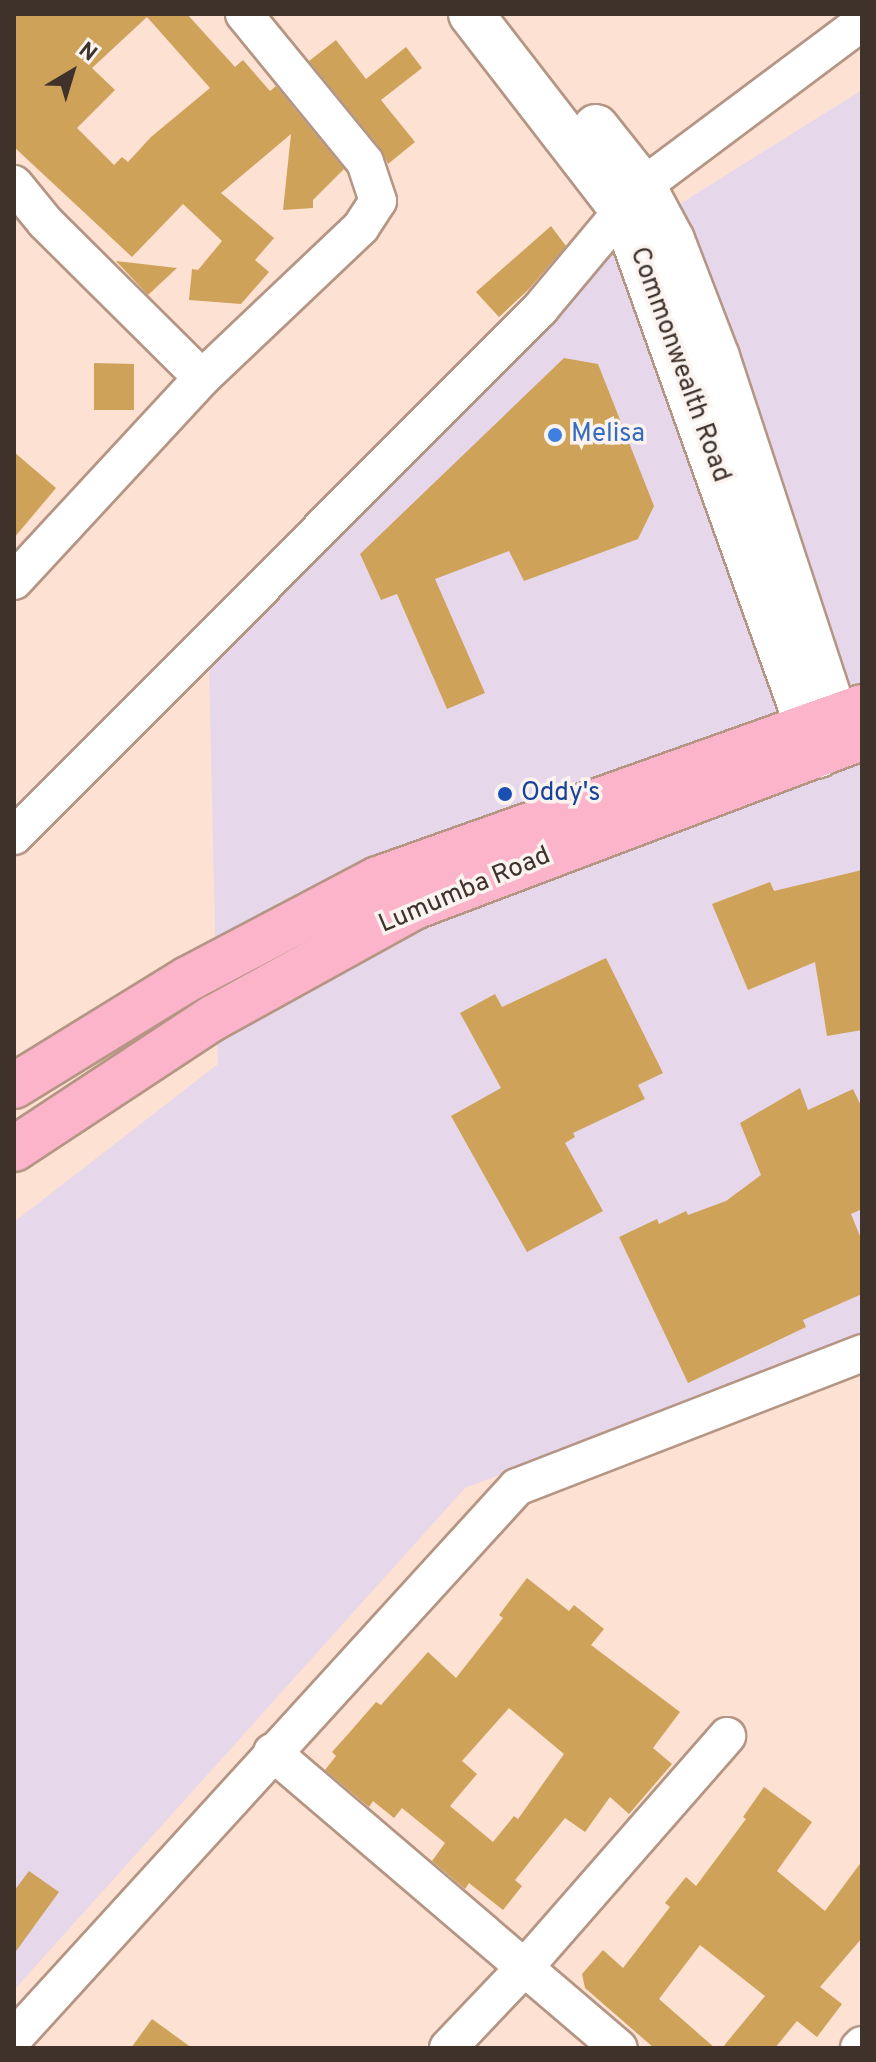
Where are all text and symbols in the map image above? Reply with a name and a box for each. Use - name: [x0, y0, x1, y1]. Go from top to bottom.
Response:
- north arrow: [32, 32, 112, 112]
- text: N: [73, 37, 102, 68]
- street label: Commonwealth Road: [622, 243, 736, 487]
- place label: Melisa: [571, 419, 645, 451]
- marker: Melisa: [546, 426, 564, 444]
- place label: Oddy's: [521, 778, 600, 810]
- marker: Oddy's: [496, 785, 514, 803]
- street label: Lumumba Road: [375, 841, 555, 941]

